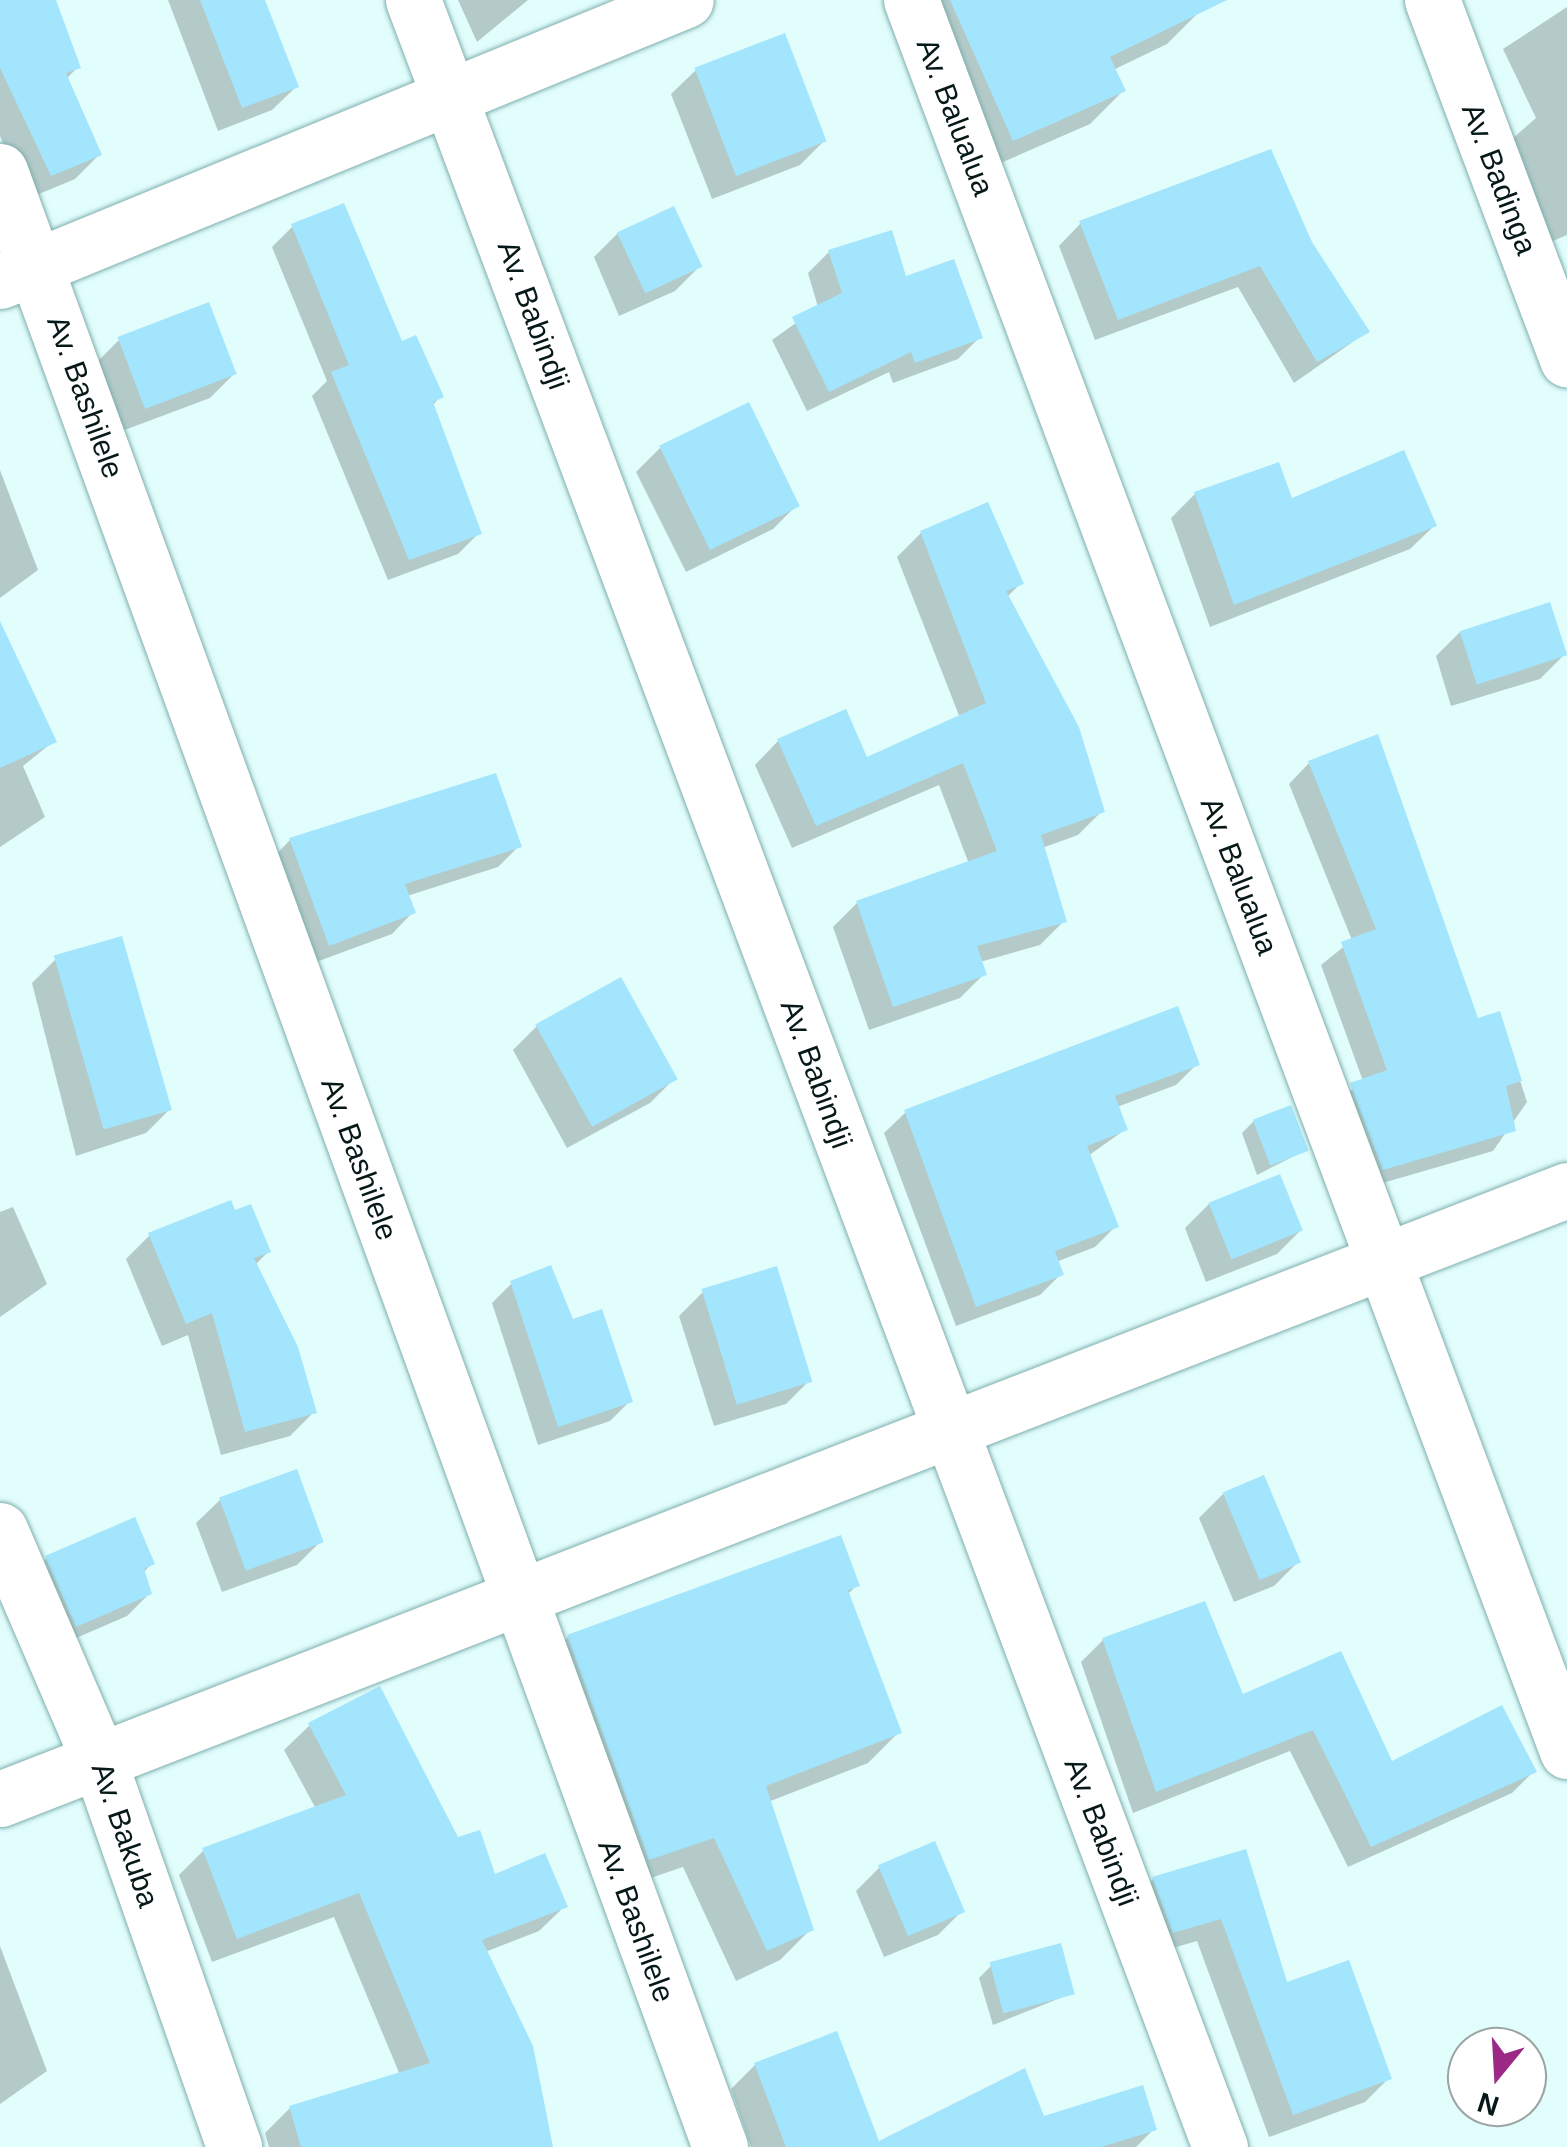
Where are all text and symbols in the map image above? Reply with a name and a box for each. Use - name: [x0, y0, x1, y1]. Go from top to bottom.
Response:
- street label: Av. Balualua: [909, 33, 1001, 201]
- street label: Av. Badinga: [1454, 98, 1544, 260]
- street label: Av. Babindji: [489, 236, 577, 394]
- street label: Av. Bashilele: [39, 311, 131, 483]
- street label: Av. Balualua: [1193, 792, 1285, 960]
- street label: Av. Babindji: [772, 995, 860, 1153]
- street label: Av. Bashilele: [313, 1073, 405, 1245]
- street label: Av. Babindji: [1056, 1753, 1146, 1911]
- street label: Av. Bakuba: [83, 1758, 167, 1912]
- street label: Av. Bashilele: [590, 1835, 682, 2007]
- north arrow: [1447, 2027, 1547, 2127]
- text: N: [1474, 2086, 1503, 2122]

